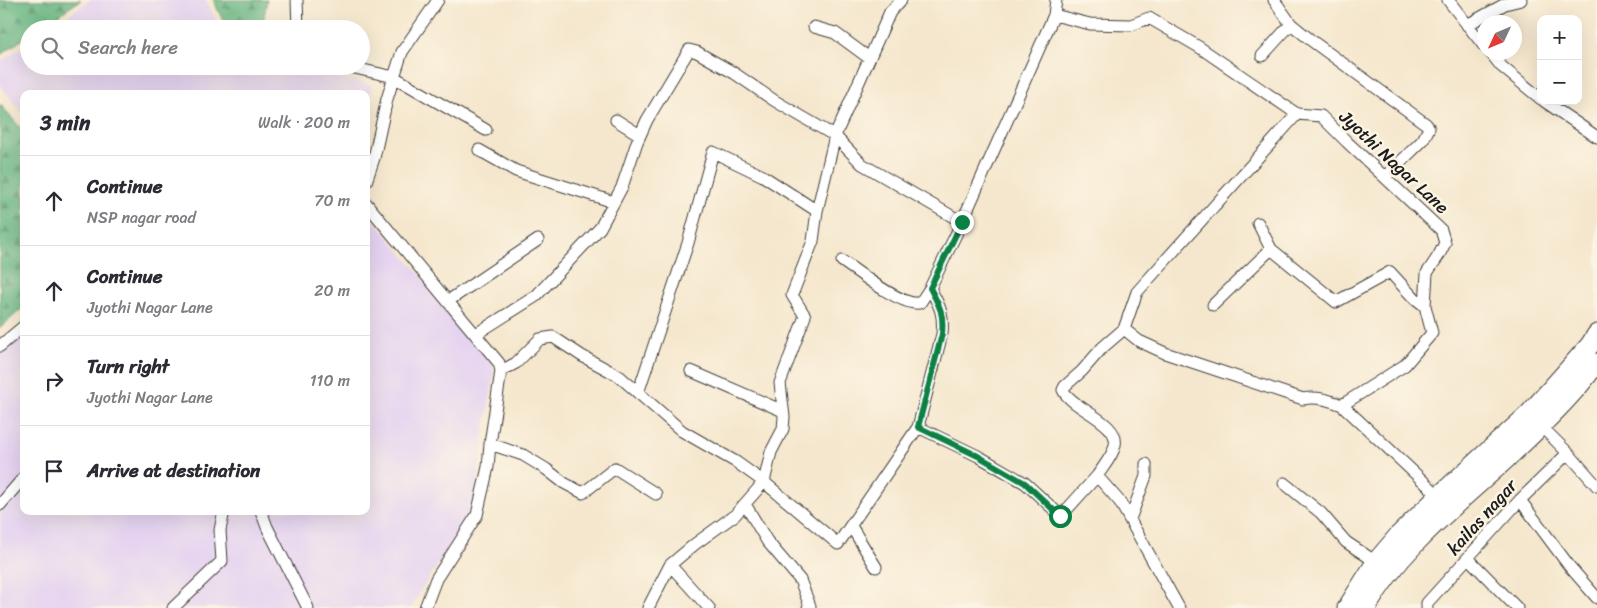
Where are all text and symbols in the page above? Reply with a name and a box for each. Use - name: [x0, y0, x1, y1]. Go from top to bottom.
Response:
- north arrow: [1477, 15, 1522, 60]
- map controls: [1537, 15, 1582, 105]
- button: +: [1537, 15, 1582, 60]
- search box: [20, 20, 370, 75]
- text: Search here: [78, 31, 178, 64]
- icon: search: [38, 34, 66, 62]
- button: −: [1537, 60, 1582, 105]
- street label: Jyothi Nagar Lane: [1331, 101, 1457, 222]
- text: 3 min: [40, 104, 90, 142]
- text: Walk · 200 m: [258, 108, 350, 137]
- text: Continue: [87, 170, 163, 203]
- text: 70 m: [314, 186, 350, 215]
- icon: ahead: [40, 187, 68, 215]
- text: NSP nagar road: [87, 203, 196, 232]
- route end: [951, 211, 974, 234]
- text: Continue: [87, 260, 163, 293]
- text: 20 m: [314, 276, 350, 305]
- icon: ahead: [40, 277, 68, 305]
- text: Jyothi Nagar Lane: [87, 293, 213, 322]
- text: Turn right: [87, 350, 169, 383]
- text: 110 m: [310, 366, 350, 395]
- icon: right: [40, 367, 68, 395]
- text: Jyothi Nagar Lane: [87, 383, 213, 412]
- text: Arrive at destination: [87, 454, 260, 487]
- icon: arrive: [40, 457, 68, 485]
- street label: kailas nagar: [1439, 470, 1526, 563]
- route start: [1049, 505, 1072, 528]

